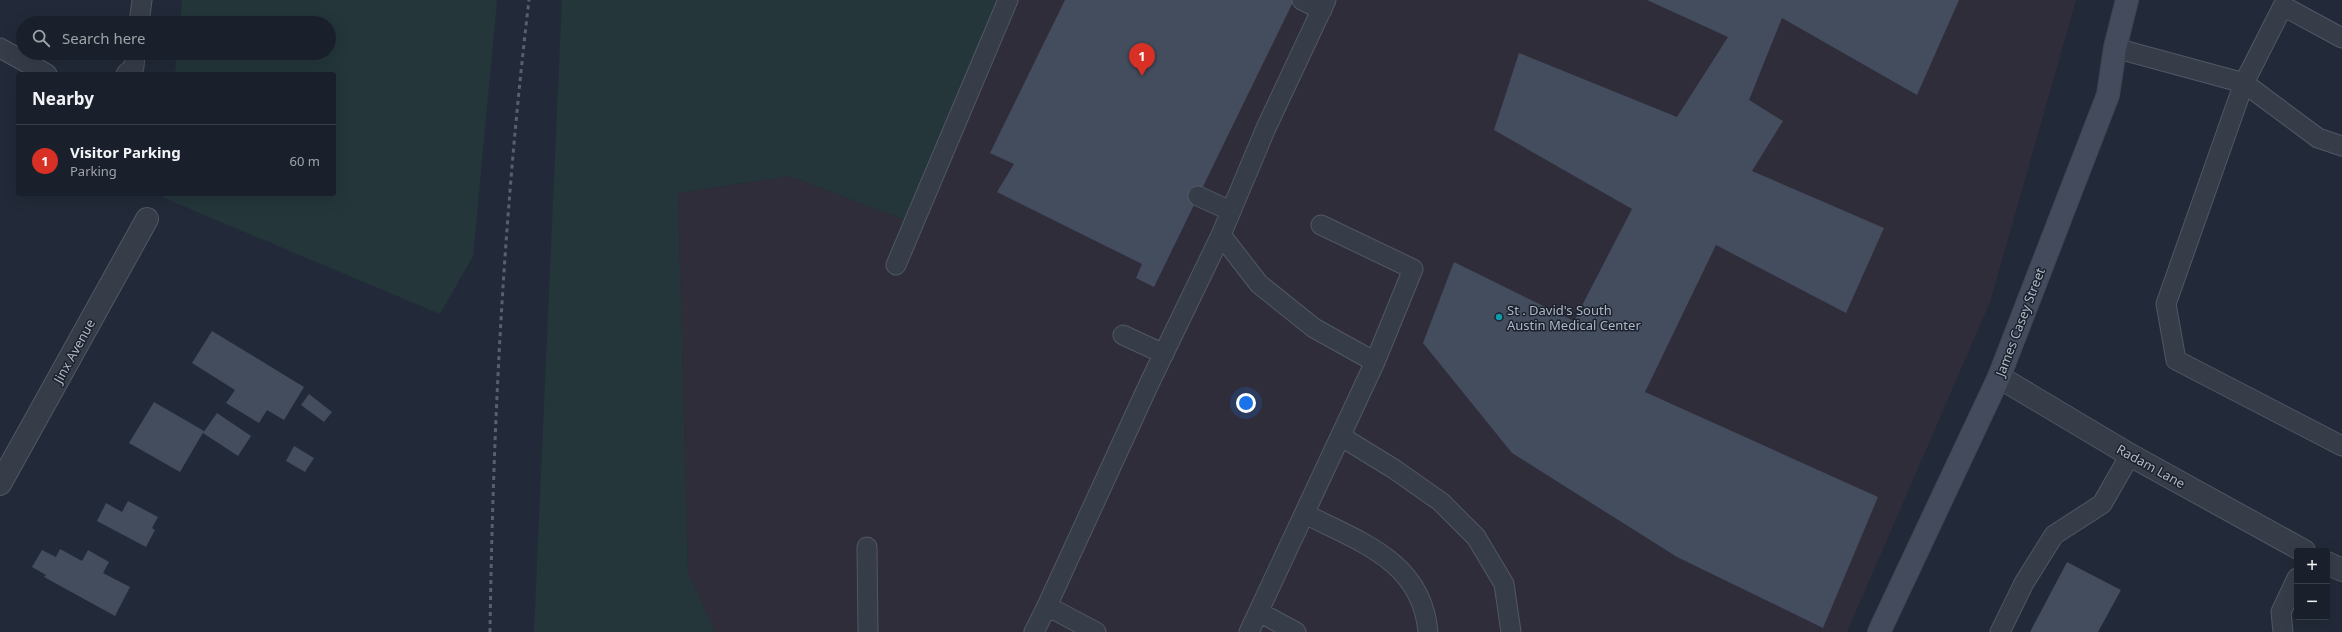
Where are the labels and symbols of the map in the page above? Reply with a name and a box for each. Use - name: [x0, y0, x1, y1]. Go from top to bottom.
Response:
- pin: 1: [1129, 43, 1155, 76]
- street label: James Casey Street: [1990, 265, 2049, 381]
- place label: St . David's South Austin Medical Center: [1507, 301, 1641, 334]
- marker: St . David's South Austin Medical Center: [1494, 312, 1504, 322]
- street label: Jinx Avenue: [48, 316, 99, 388]
- your location: [1236, 393, 1256, 413]
- street label: Radam Lane: [2114, 440, 2188, 492]

